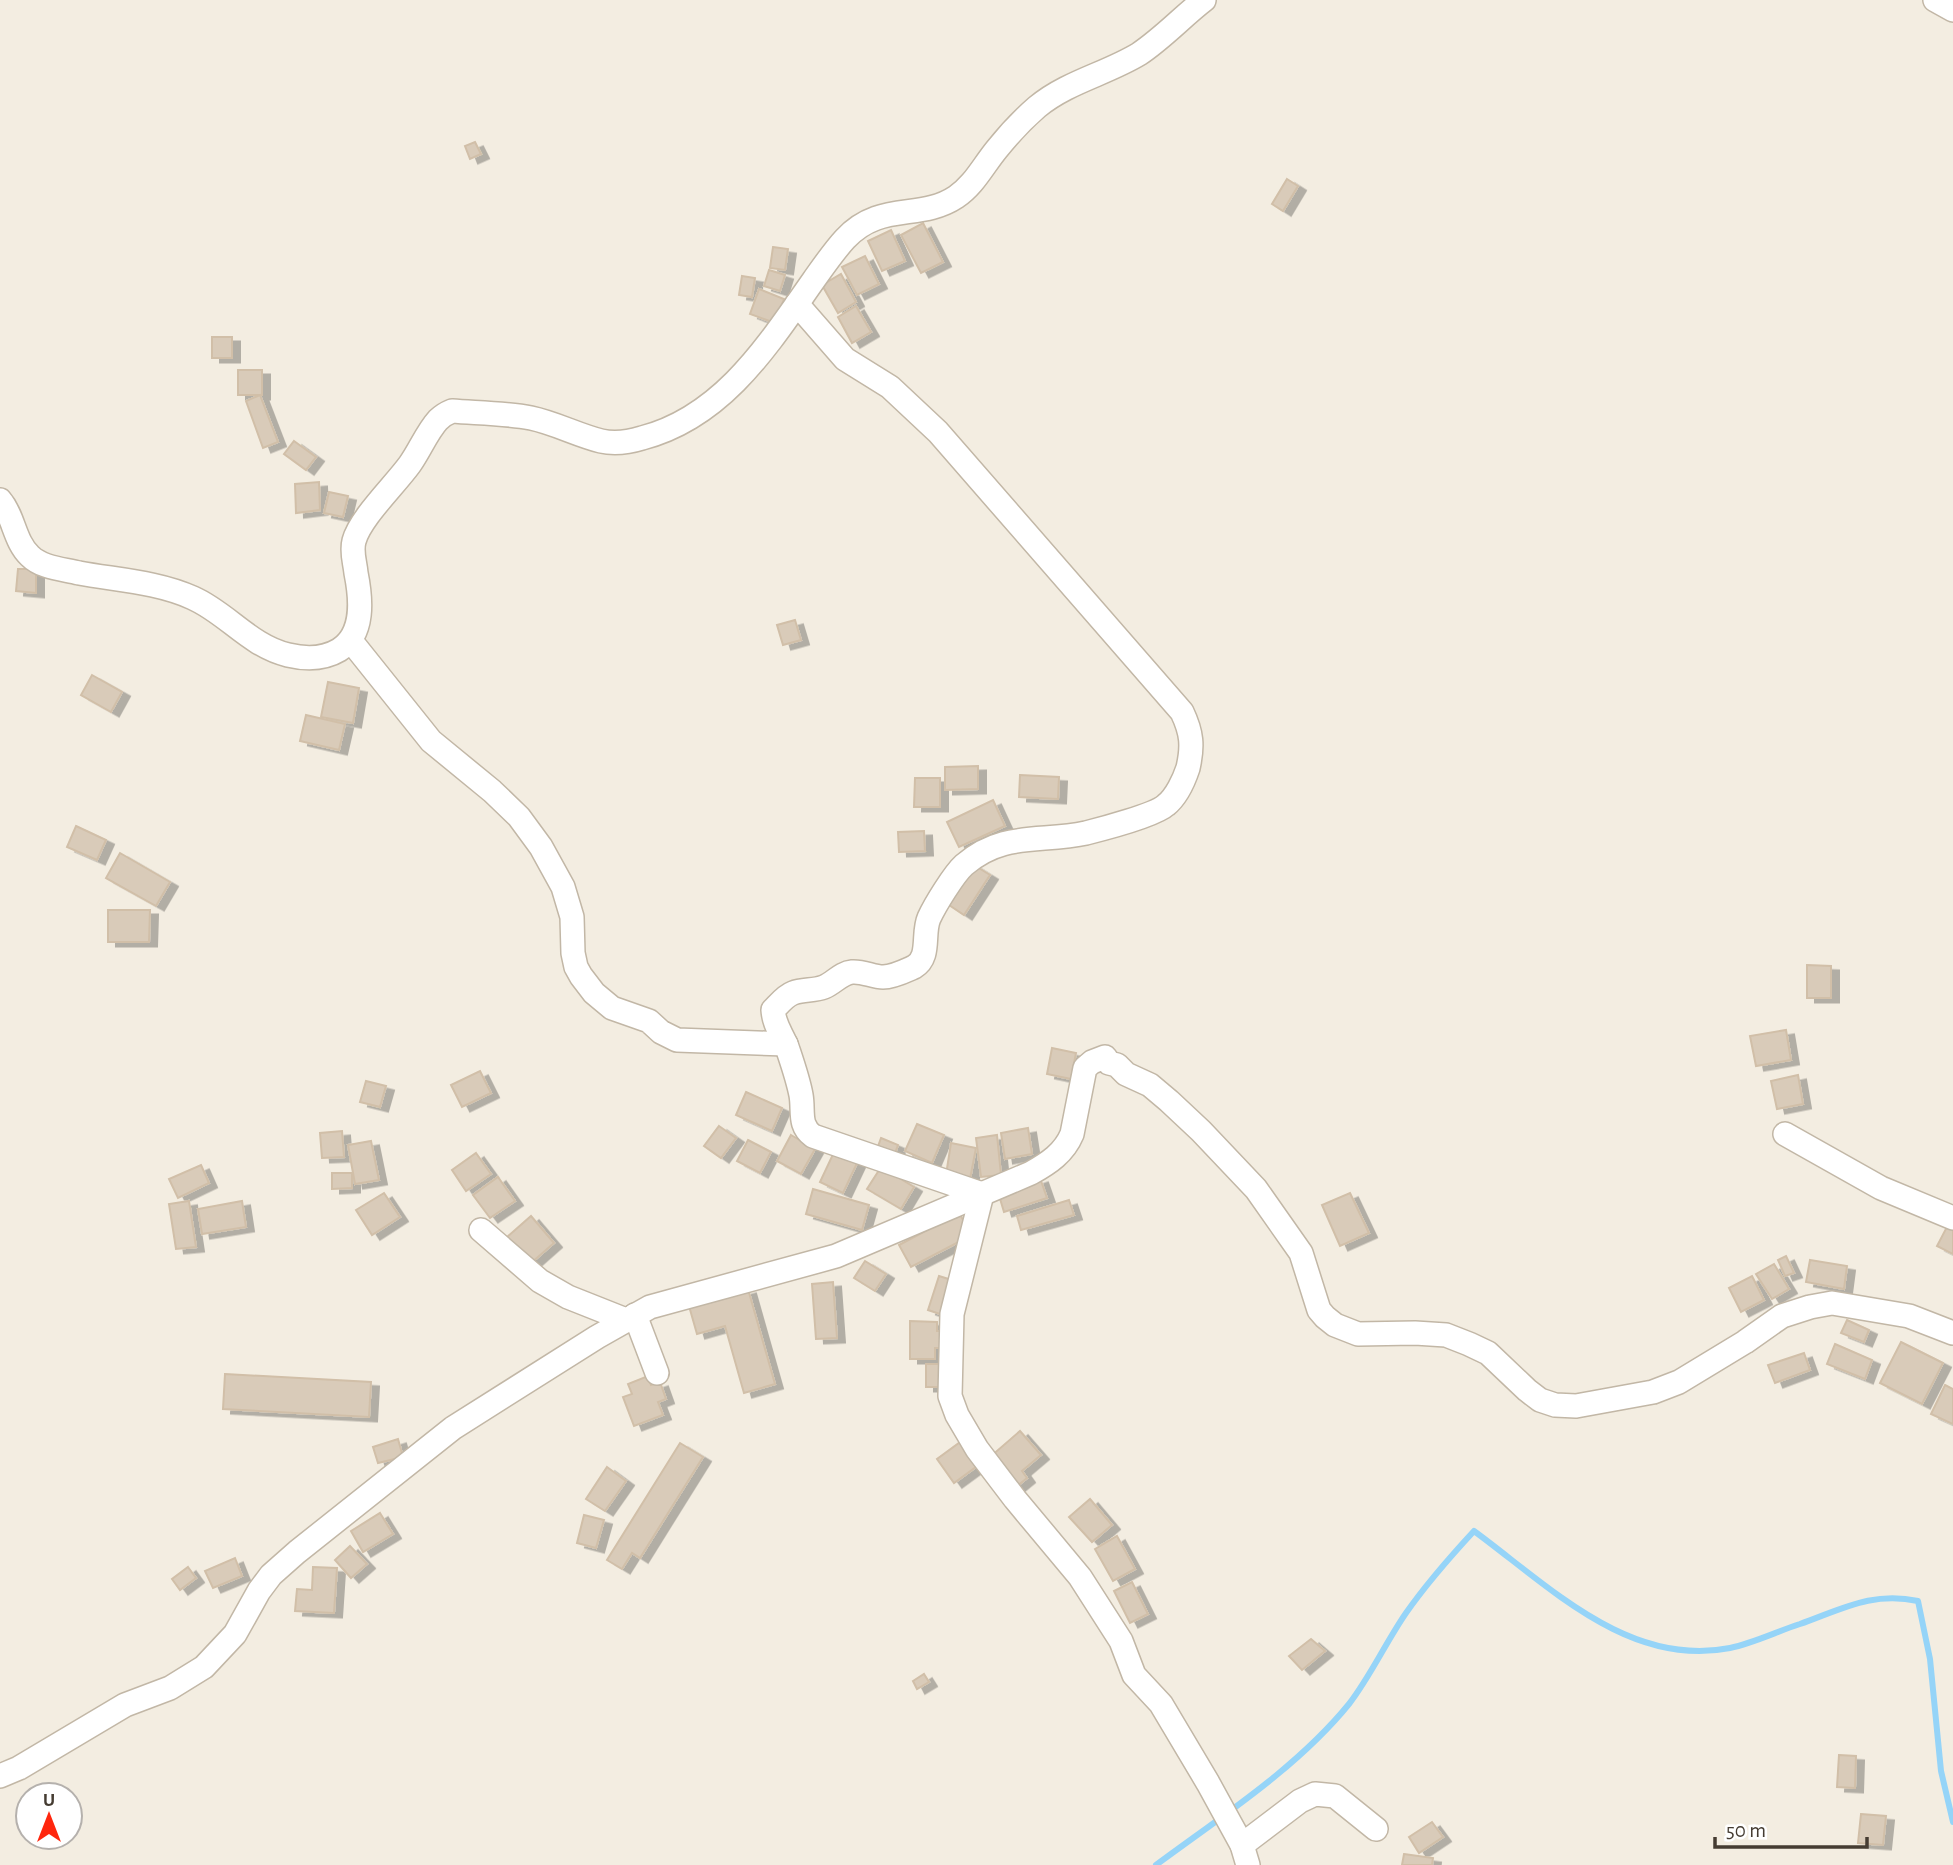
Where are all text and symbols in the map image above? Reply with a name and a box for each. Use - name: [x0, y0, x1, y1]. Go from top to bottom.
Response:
- north arrow: [14, 1781, 84, 1851]
- text: U: [43, 1791, 55, 1810]
- scale bar: [1715, 1806, 1867, 1850]
- text: 50 m: [1726, 1820, 1766, 1841]

